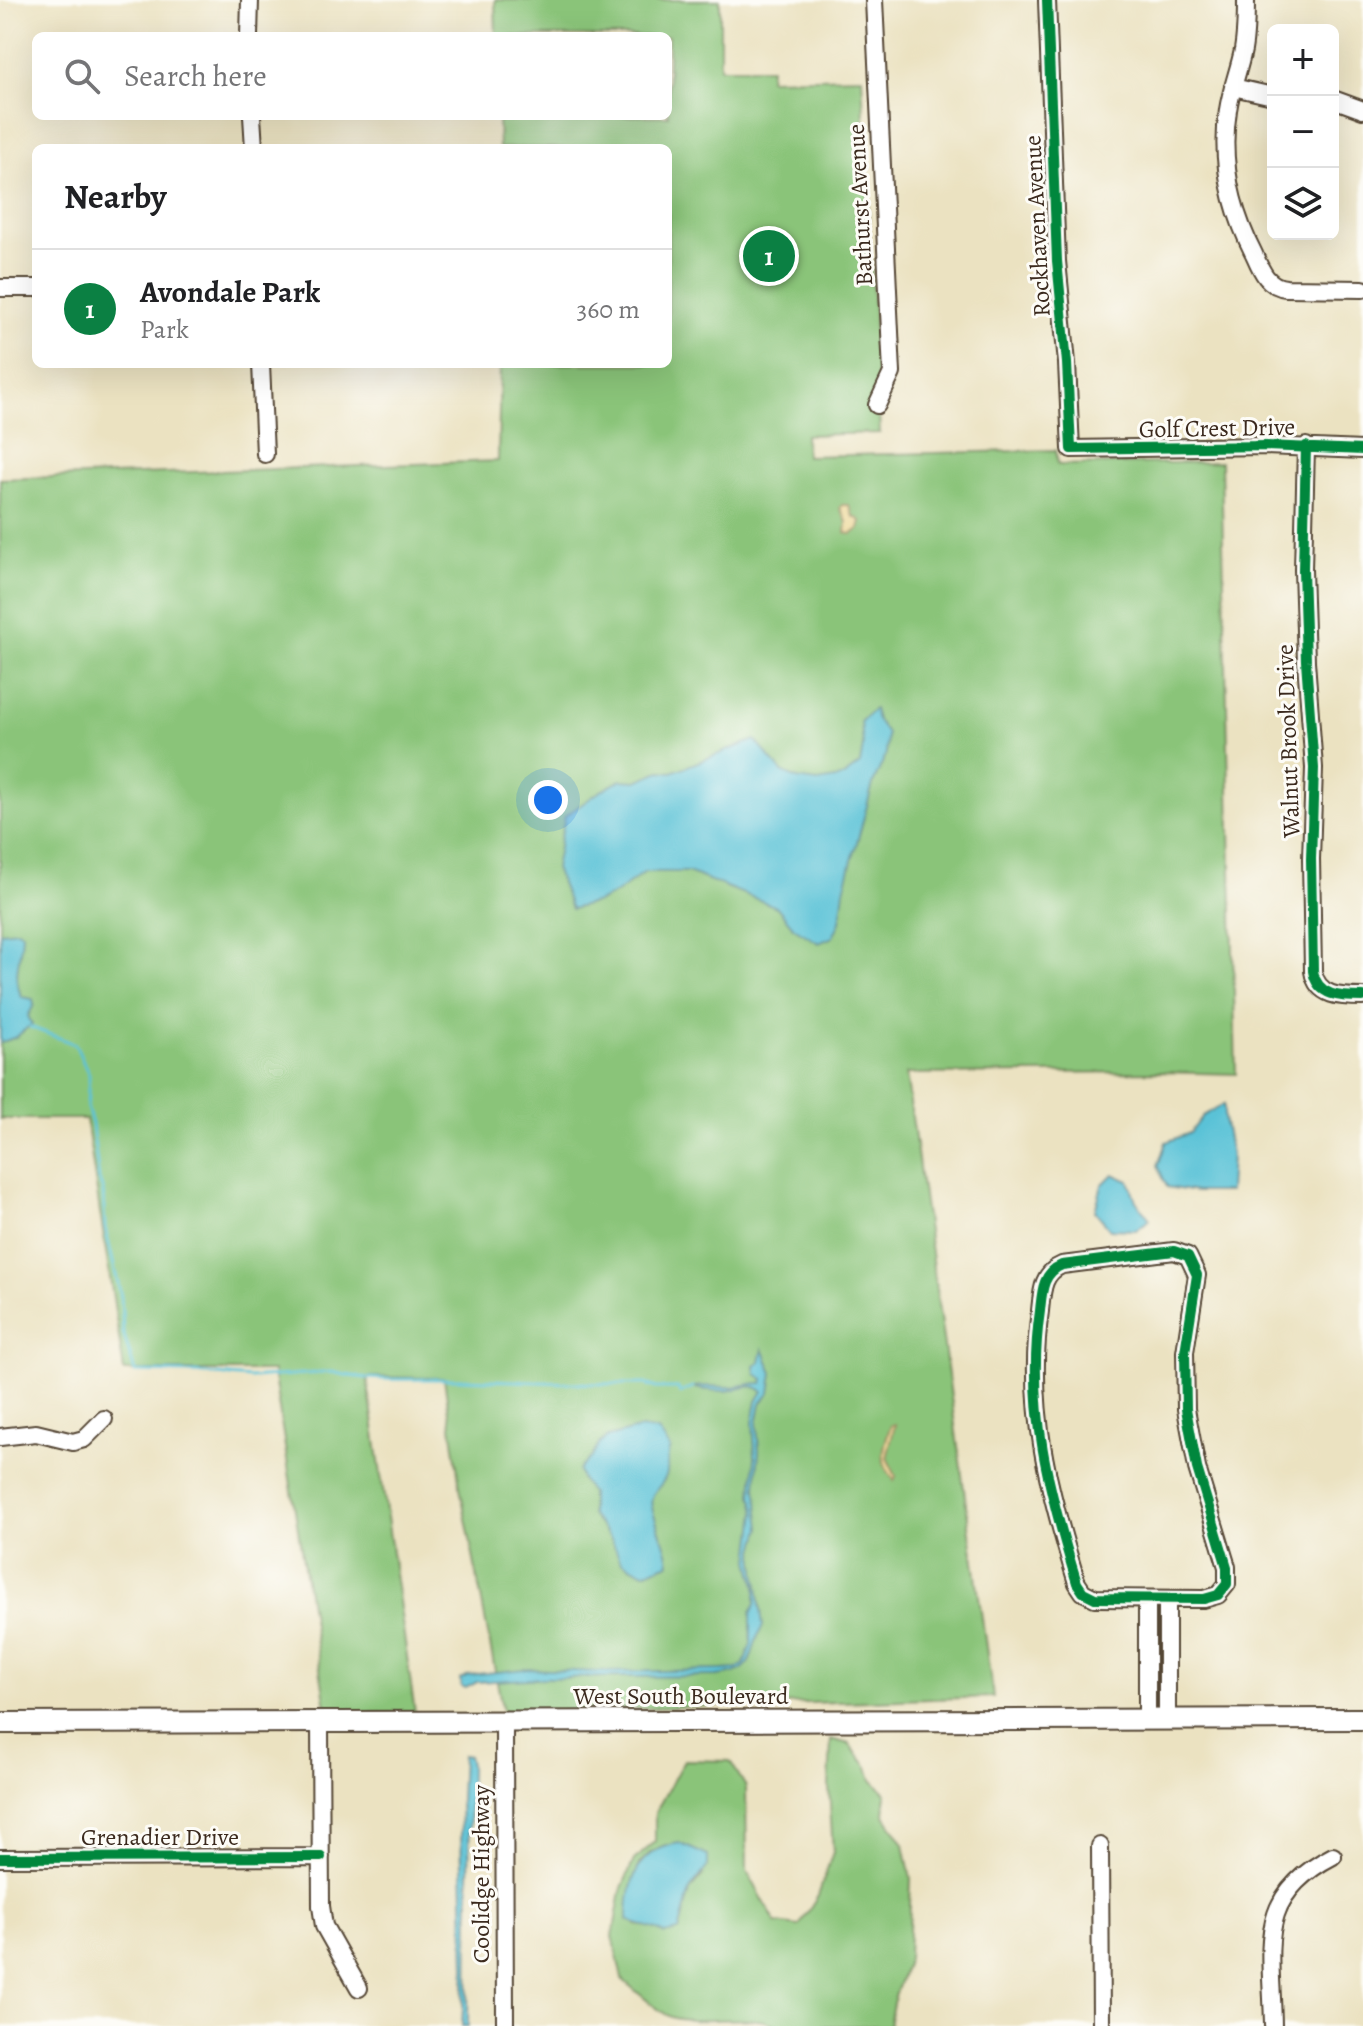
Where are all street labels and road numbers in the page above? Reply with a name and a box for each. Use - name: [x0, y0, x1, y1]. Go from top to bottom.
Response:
- street label: Bathurst Avenue: [840, 123, 880, 287]
- street label: Rockhaven Avenue: [1016, 134, 1058, 318]
- street label: Golf Crest Drive: [1138, 411, 1296, 445]
- street label: Walnut Brook Drive: [1269, 644, 1307, 839]
- street label: West South Boulevard: [572, 1680, 789, 1712]
- street label: Coolidge Highway: [465, 1784, 497, 1963]
- street label: Grenadier Drive: [81, 1821, 239, 1853]

